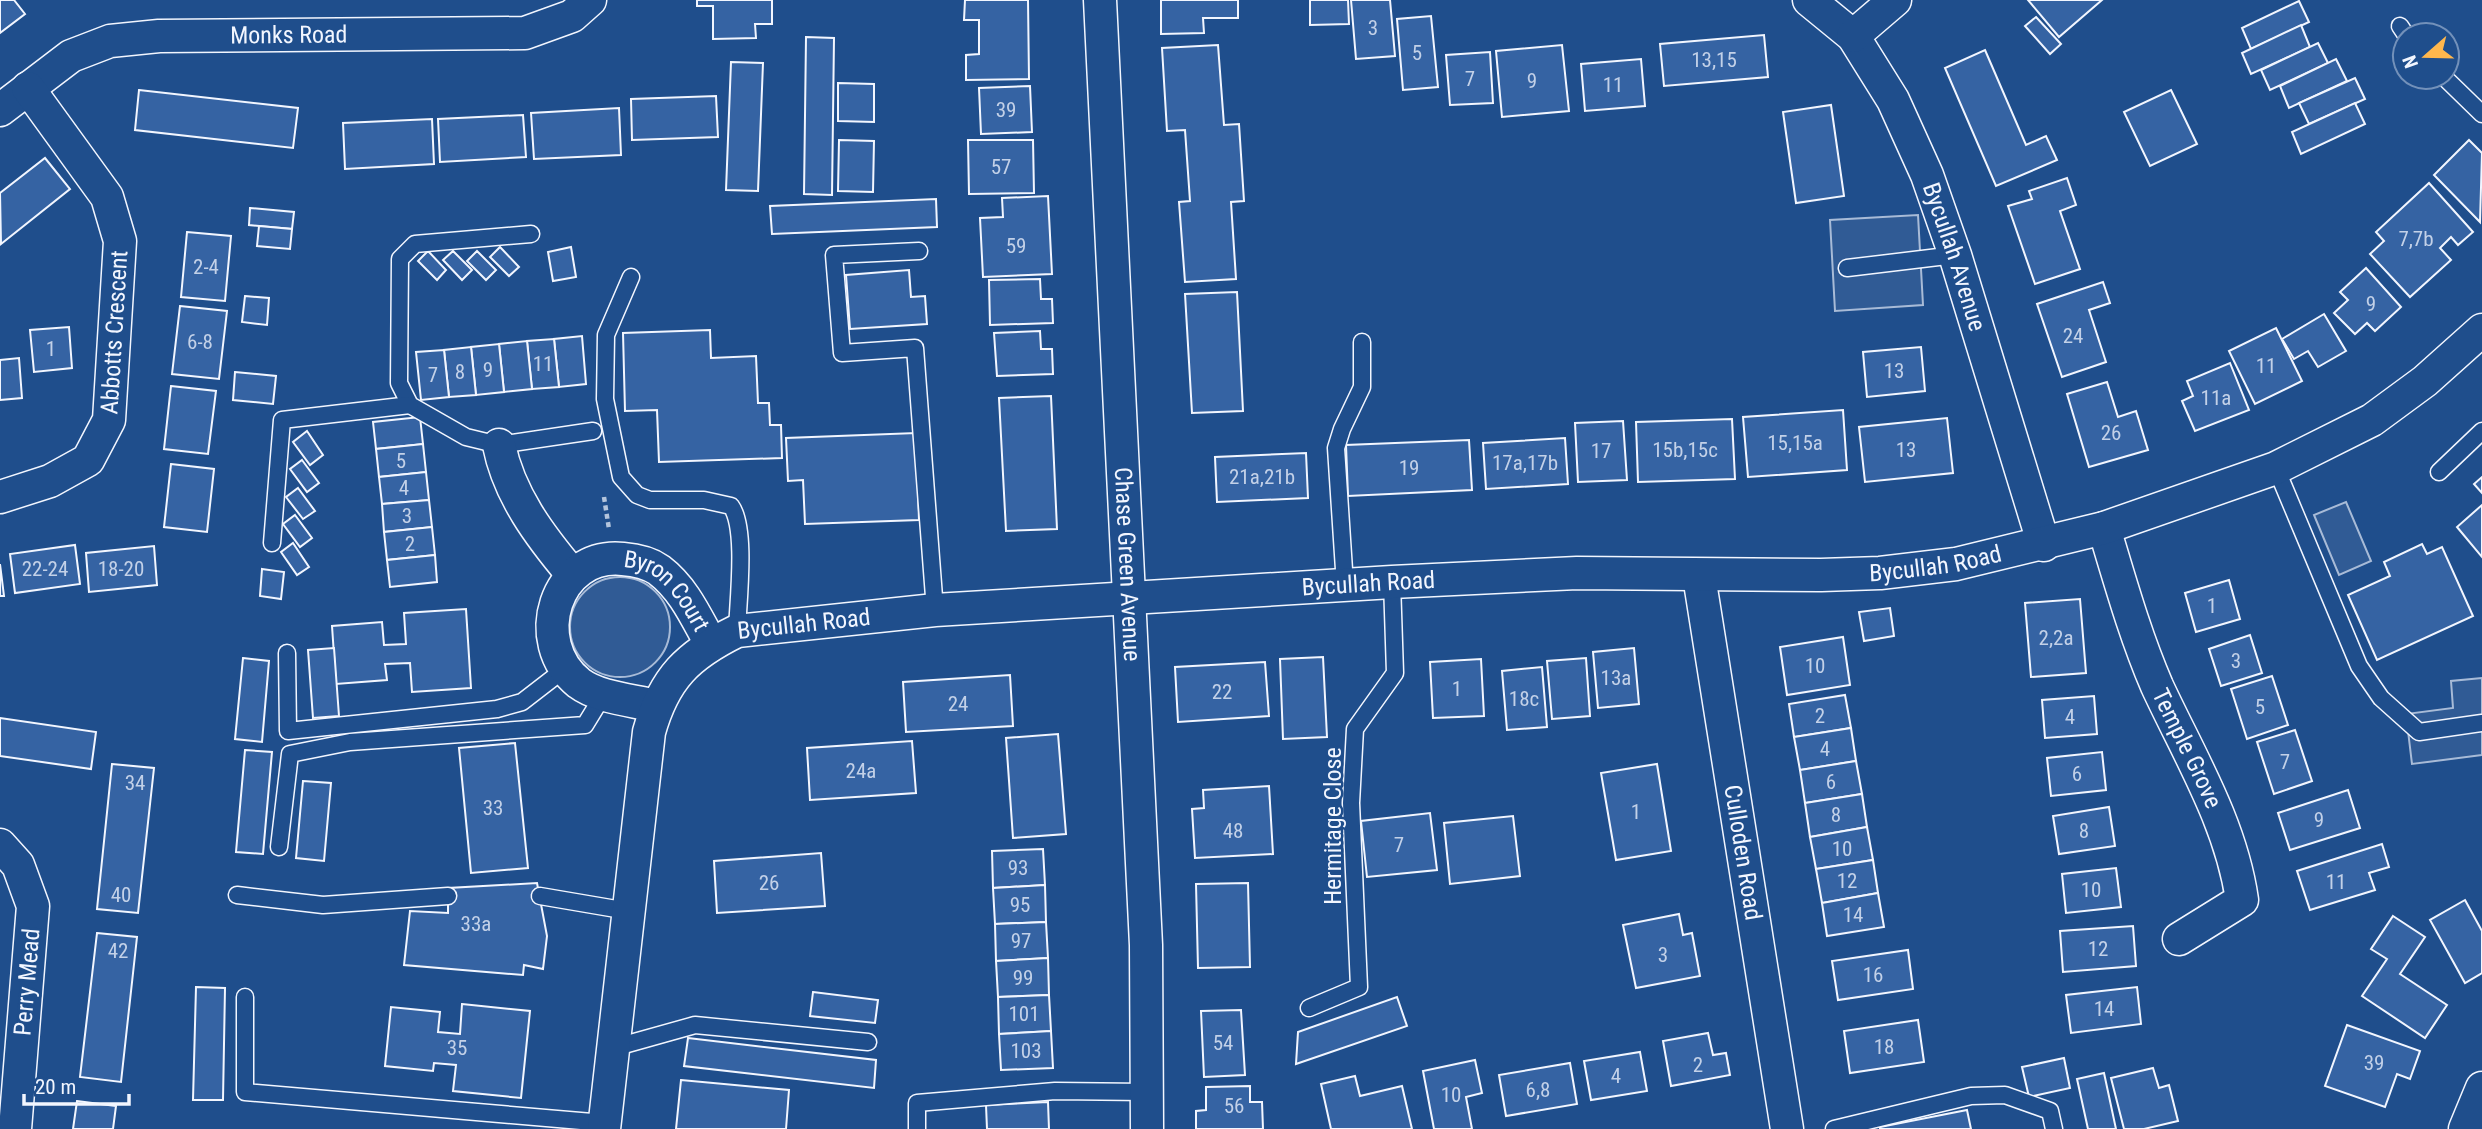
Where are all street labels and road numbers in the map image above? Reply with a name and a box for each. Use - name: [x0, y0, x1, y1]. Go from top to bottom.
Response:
- street label: Monks Road: [230, 20, 348, 49]
- street label: Bycullah Avenue: [1917, 179, 1991, 334]
- street label: Abbotts Crescent: [95, 249, 133, 415]
- street label: Chase Green Avenue: [1109, 467, 1146, 662]
- street label: Bycullah Road: [1869, 539, 2004, 587]
- street label: Byron Court: [622, 545, 716, 636]
- street label: Bycullah Road: [1301, 566, 1436, 602]
- street label: Bycullah Road: [736, 603, 872, 645]
- street label: Temple Grove: [2146, 684, 2228, 812]
- street label: Hermitage Close: [1319, 747, 1347, 905]
- street label: Culloden Road: [1718, 783, 1768, 922]
- street label: Perry Mead: [8, 927, 46, 1037]

